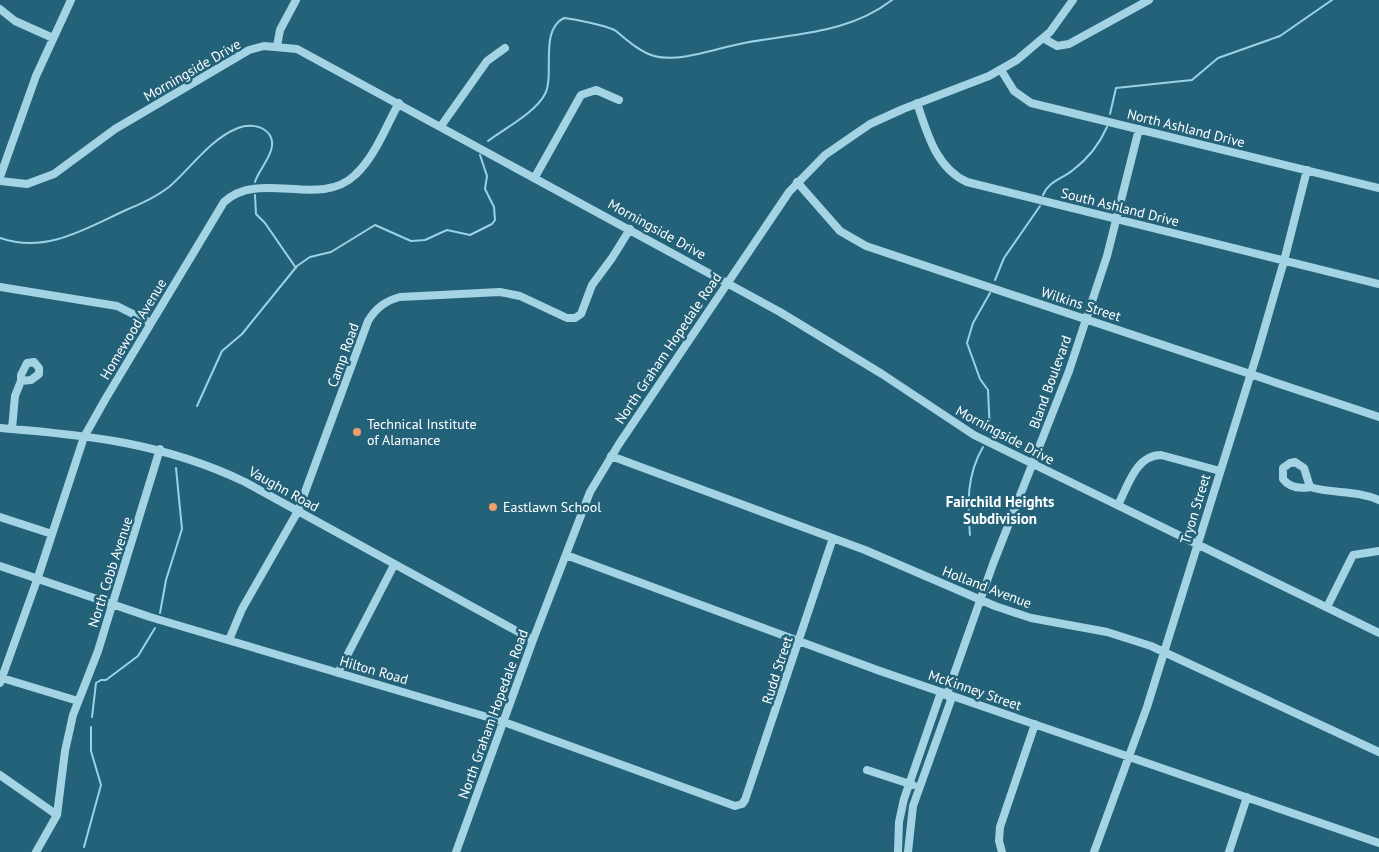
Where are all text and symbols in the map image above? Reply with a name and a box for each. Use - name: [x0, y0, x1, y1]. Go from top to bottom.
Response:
- street label: Morningside Drive: [140, 35, 244, 105]
- street label: North Ashland Drive: [1125, 105, 1247, 151]
- street label: South Ashland Drive: [1059, 184, 1181, 230]
- street label: Morningside Drive: [605, 195, 709, 263]
- street label: North Graham Hopedale Road: [611, 269, 725, 427]
- street label: Homewood Avenue: [96, 275, 170, 383]
- street label: Wilkins Street: [1039, 283, 1123, 325]
- street label: Camp Road: [323, 320, 363, 390]
- street label: Bland Boulevard: [1025, 333, 1075, 431]
- street label: Morningside Drive: [953, 401, 1057, 469]
- place label: Technical Institute of Alamance: [367, 415, 477, 449]
- marker: Technical Institute of Alamance: [351, 426, 363, 438]
- street label: Vaughn Road: [245, 462, 322, 516]
- street label: Tryon Street: [1176, 472, 1214, 546]
- district label: Fairchild Heights Subdivision: [946, 492, 1054, 528]
- place label: Eastlawn School: [503, 498, 601, 516]
- marker: Eastlawn School: [487, 501, 499, 513]
- street label: North Cobb Avenue: [84, 514, 136, 630]
- street label: Holland Avenue: [940, 562, 1034, 612]
- street label: North Graham Hopedale Road: [454, 627, 532, 801]
- street label: Rudd Street: [758, 634, 796, 706]
- street label: Hilton Road: [338, 652, 410, 688]
- street label: McKinney Street: [926, 666, 1024, 714]

